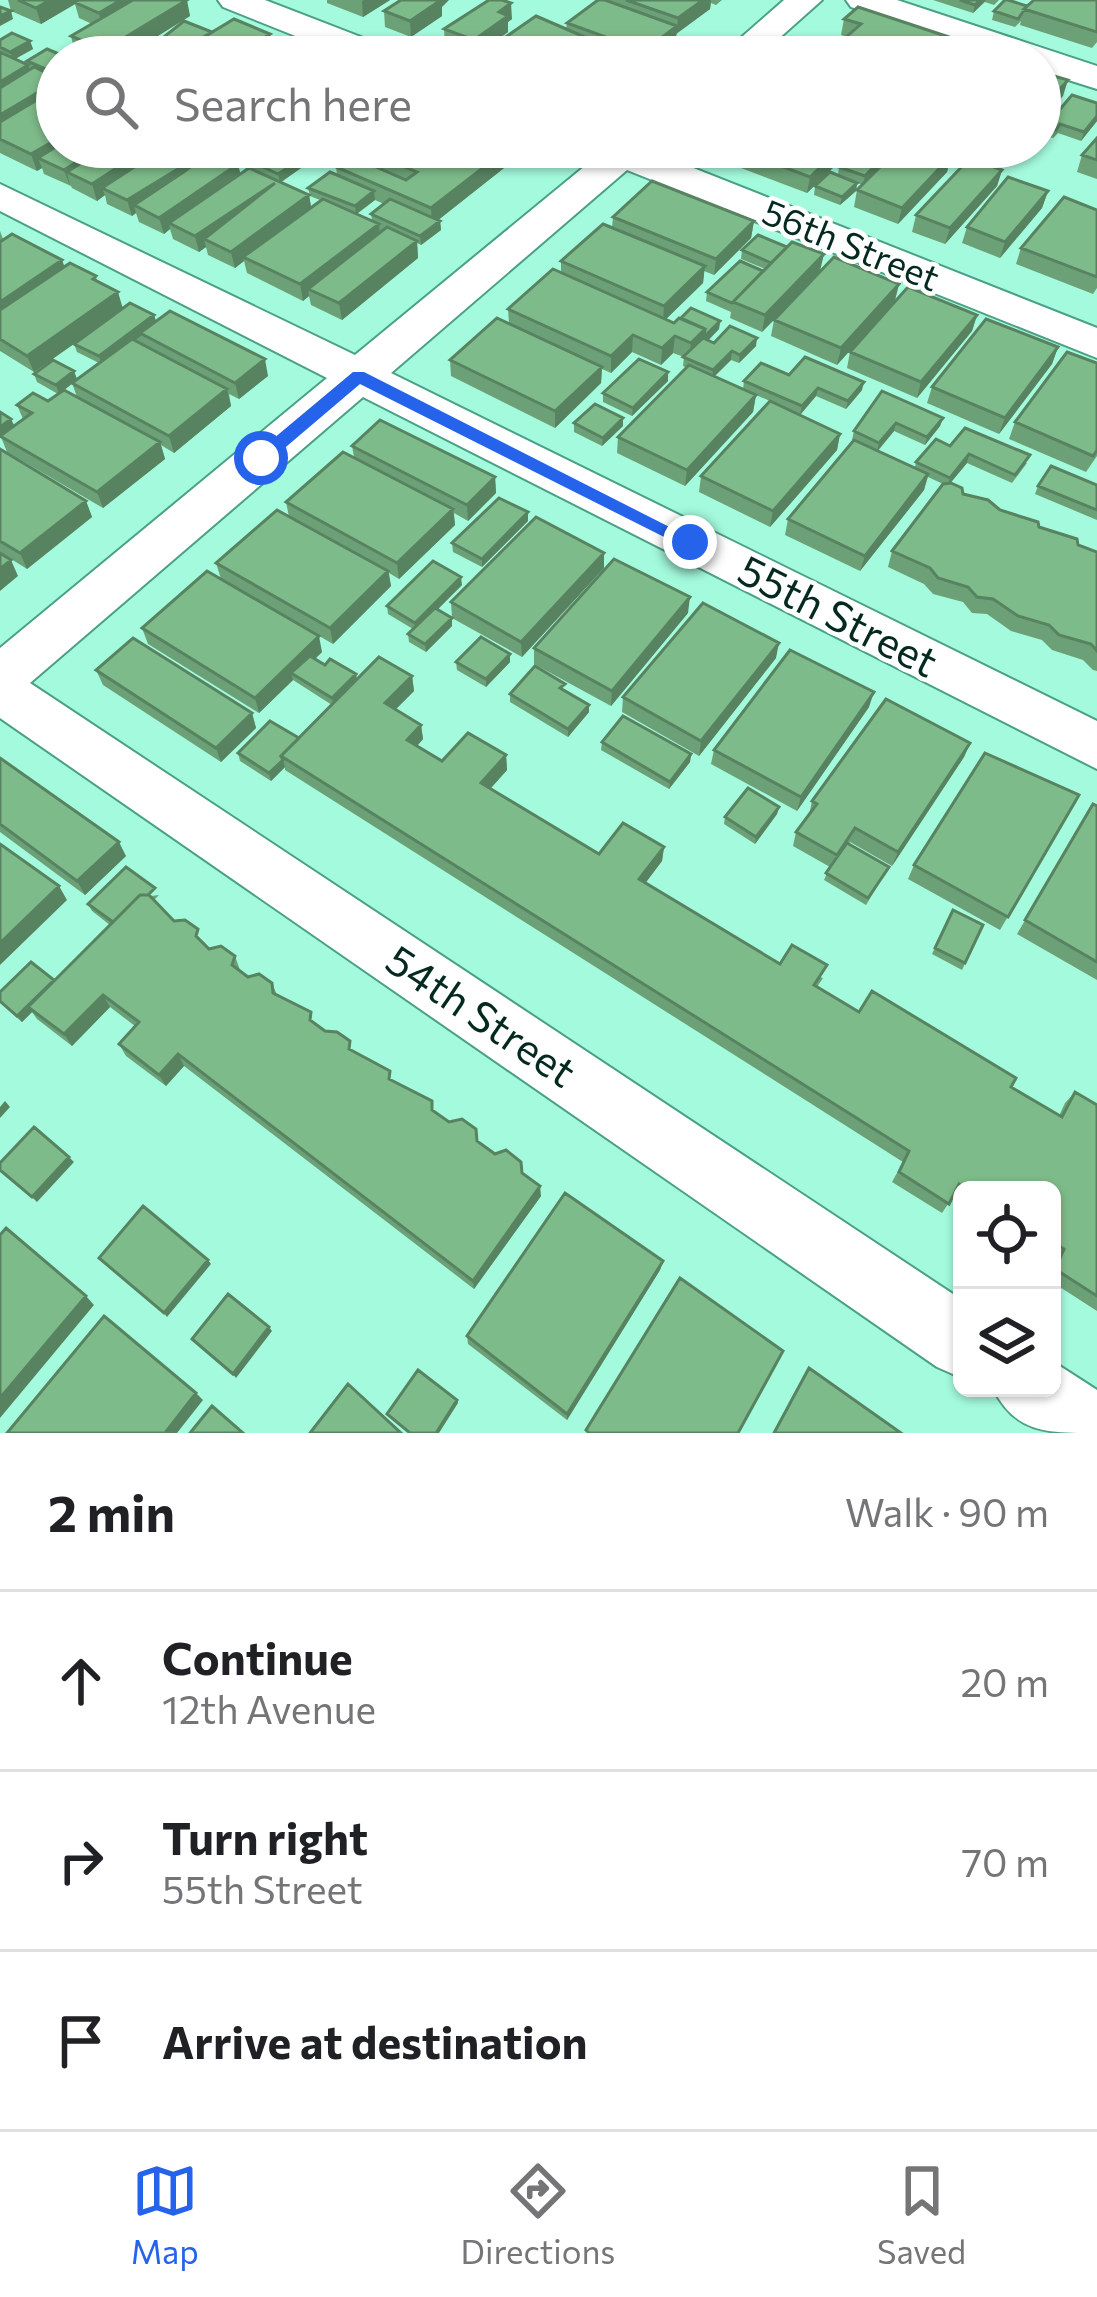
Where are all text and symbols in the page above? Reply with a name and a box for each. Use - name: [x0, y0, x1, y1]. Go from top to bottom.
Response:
- search box: [36, 36, 1061, 168]
- icon: search: [78, 69, 144, 135]
- text: Search here: [174, 75, 412, 130]
- street label: 56th Street: [757, 188, 946, 298]
- route start: [234, 431, 288, 485]
- route end: [663, 515, 717, 569]
- street label: 55th Street: [731, 542, 947, 686]
- street label: 54th Street: [377, 932, 587, 1097]
- map controls: [953, 1181, 1061, 1397]
- button: locate: [953, 1181, 1061, 1289]
- button: layers: [953, 1289, 1061, 1397]
- text: 2 min: [48, 1480, 175, 1543]
- text: Walk · 90 m: [845, 1487, 1049, 1535]
- text: Continue: [162, 1629, 353, 1684]
- icon: ahead: [48, 1648, 114, 1714]
- text: 20 m: [961, 1657, 1049, 1705]
- text: 12th Avenue: [162, 1684, 376, 1732]
- text: Turn right: [162, 1809, 368, 1864]
- icon: right: [48, 1828, 114, 1894]
- text: 70 m: [962, 1837, 1049, 1885]
- text: 55th Street: [162, 1864, 363, 1912]
- icon: arrive: [48, 2008, 114, 2074]
- text: Arrive at destination: [162, 2013, 588, 2068]
- tab: Map: [131, 2158, 199, 2271]
- tab: Directions: [461, 2158, 615, 2271]
- tab: Saved: [877, 2158, 966, 2271]

